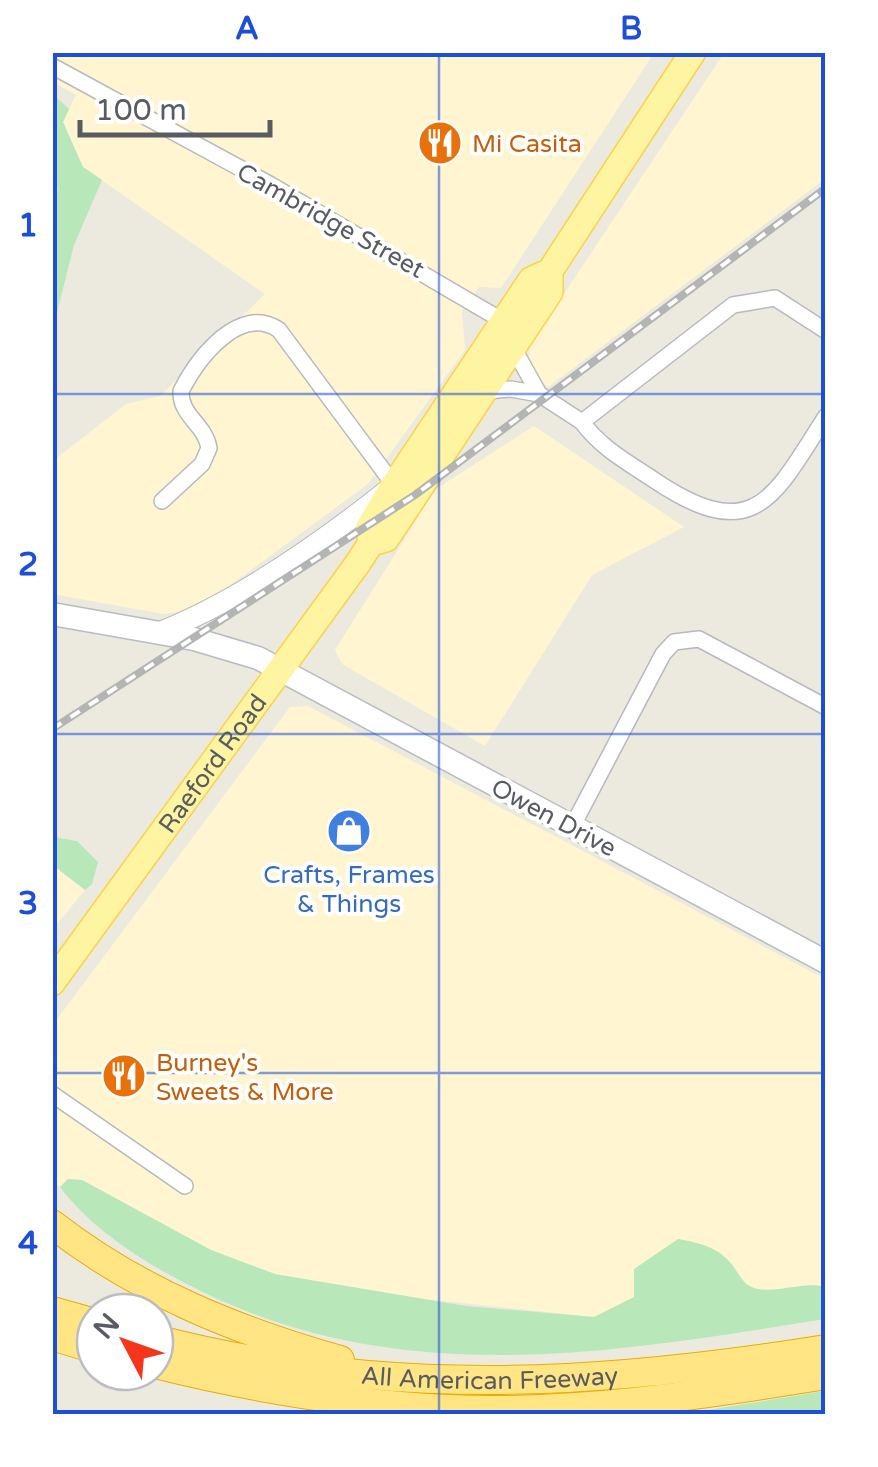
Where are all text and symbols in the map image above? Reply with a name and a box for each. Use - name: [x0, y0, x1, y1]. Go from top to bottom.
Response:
- text: A: [235, 10, 259, 48]
- text: B: [620, 10, 642, 48]
- scale bar: [80, 75, 270, 137]
- text: 100 m: [95, 92, 187, 129]
- restaurant icon: Mi Casita: [417, 120, 463, 166]
- place label: Mi Casita: [472, 129, 582, 159]
- street label: Cambridge Street: [232, 157, 430, 285]
- text: 1: [18, 207, 38, 245]
- text: 2: [18, 546, 38, 584]
- street label: Raeford Road: [152, 688, 274, 839]
- street label: Owen Drive: [486, 772, 621, 863]
- shop icon: Crafts, Frames & Things: [326, 808, 372, 854]
- place label: Crafts, Frames & Things: [263, 860, 435, 919]
- text: 3: [18, 885, 38, 923]
- place label: Burney's Sweets & More: [156, 1048, 334, 1107]
- restaurant icon: Burney's Sweets & More: [101, 1053, 147, 1099]
- text: 4: [18, 1225, 38, 1263]
- north arrow: [75, 1292, 175, 1392]
- text: N: [87, 1307, 127, 1346]
- street label: All American Freeway: [360, 1361, 619, 1396]

